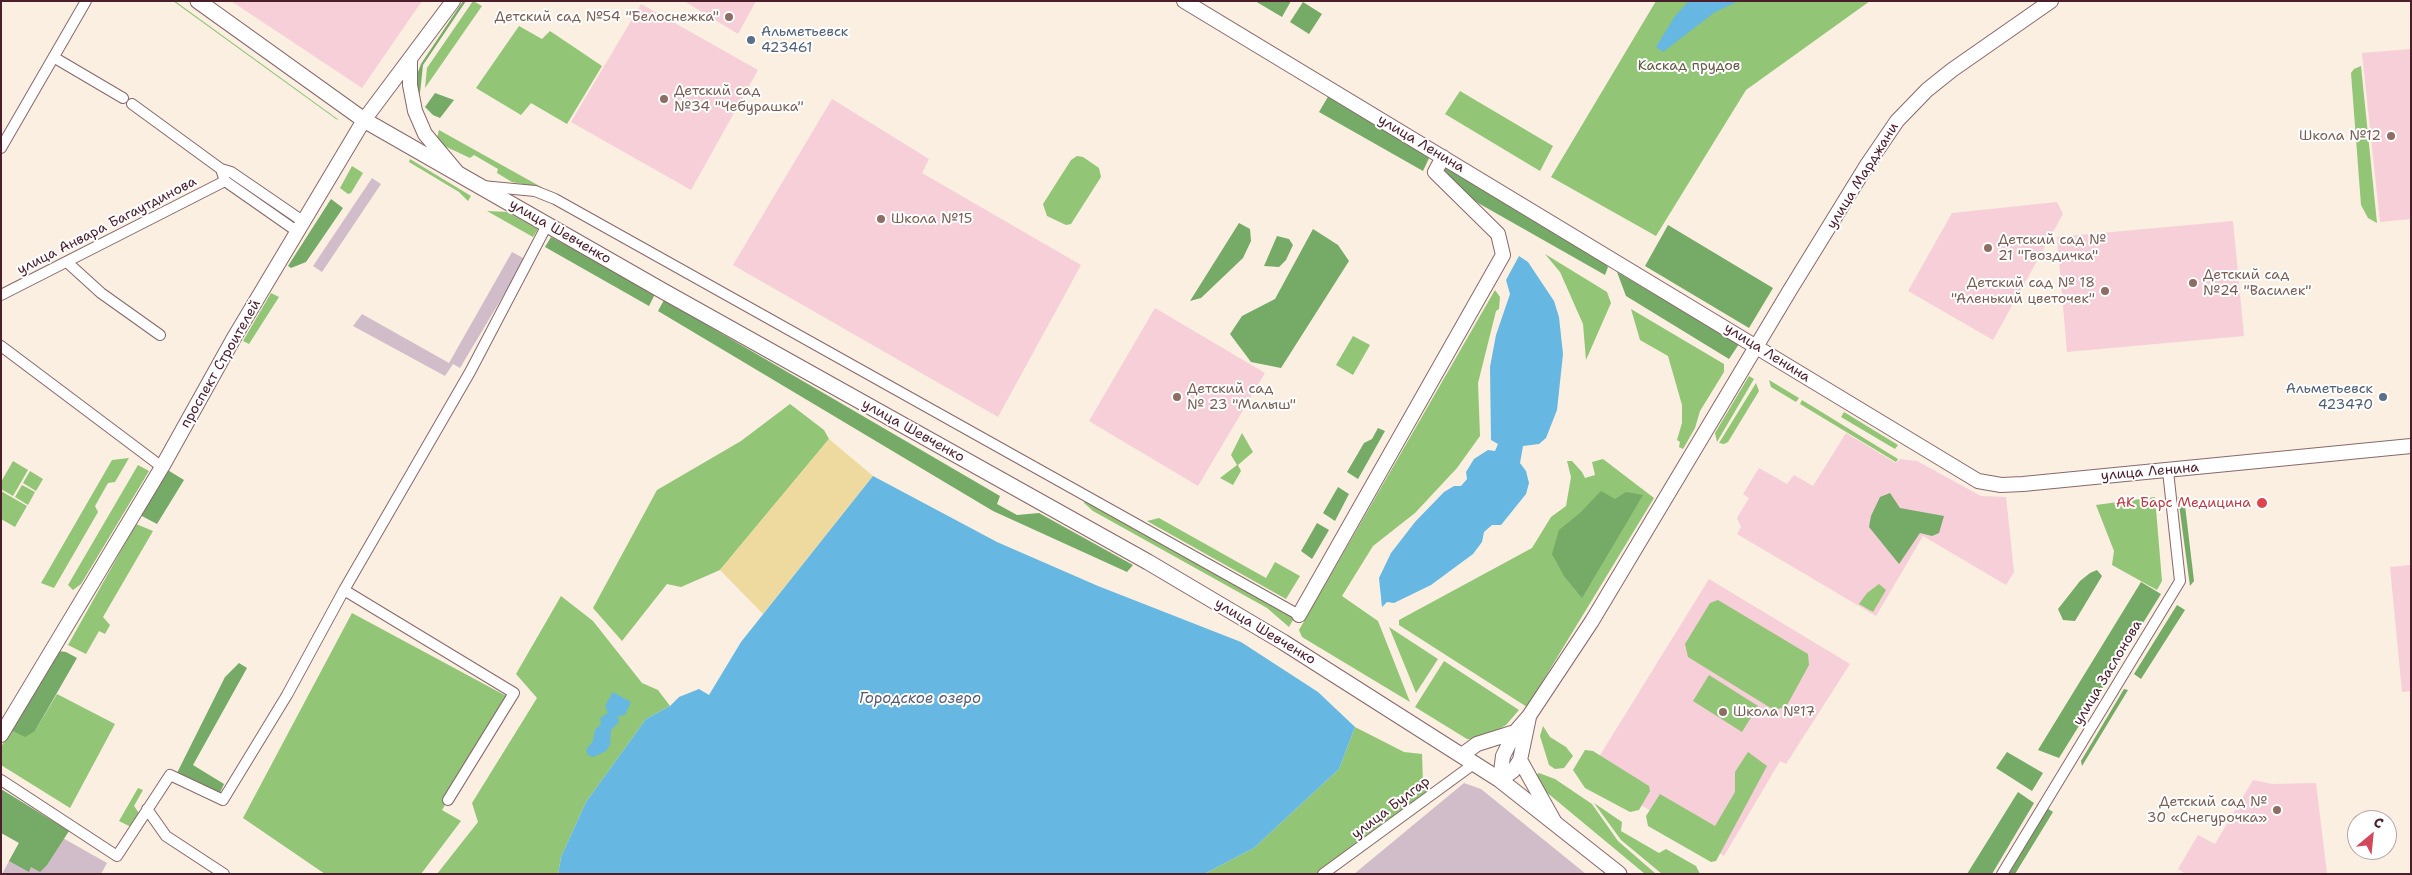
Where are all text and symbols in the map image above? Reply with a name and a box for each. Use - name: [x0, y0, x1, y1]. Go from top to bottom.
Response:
- place label: Детский сад №54 "Белоснежка": [495, 9, 719, 25]
- marker: Детский сад №54 "Белоснежка": [723, 11, 735, 23]
- place label: Альметьевск 423461: [761, 24, 848, 56]
- marker: Альметьевск 423461: [745, 34, 757, 46]
- park label: Каскад прудов: [1638, 58, 1740, 74]
- place label: Детский сад №34 "Чебурашка": [674, 83, 804, 115]
- marker: Детский сад №34 "Чебурашка": [658, 93, 670, 105]
- street label: улица Ленина: [1375, 111, 1467, 177]
- street label: улица Марджани: [1823, 120, 1903, 232]
- place label: Школа №12: [2299, 128, 2381, 144]
- marker: Школа №12: [2385, 130, 2397, 142]
- street label: улица Анвара Багаутдинова: [14, 173, 200, 279]
- street label: улица Шевченко: [506, 196, 614, 268]
- place label: Школа №15: [891, 211, 972, 227]
- marker: Школа №15: [875, 213, 887, 225]
- place label: Детский сад № 21 "Гвоздичка": [1998, 232, 2106, 264]
- marker: Детский сад № 21 "Гвоздичка": [1982, 242, 1994, 254]
- place label: Детский сад №24 "Василек": [2203, 267, 2311, 300]
- place label: Детский сад № 18 "Аленький цветочек": [1951, 275, 2095, 308]
- marker: Детский сад №24 "Василек": [2187, 277, 2199, 289]
- marker: Детский сад № 18 "Аленький цветочек": [2099, 285, 2111, 297]
- street label: проспект Строителей: [177, 297, 265, 431]
- street label: улица Ленина: [1721, 320, 1813, 386]
- place label: Детский сад № 23 "Малыш": [1187, 381, 1296, 414]
- place label: Альметьевск 423470: [2286, 381, 2373, 414]
- marker: Детский сад № 23 "Малыш": [1171, 391, 1183, 403]
- marker: Альметьевск 423470: [2377, 391, 2389, 403]
- street label: улица Шевченко: [859, 396, 967, 466]
- street label: улица Ленина: [2100, 459, 2200, 485]
- place label: АК Барс Медицина: [2116, 495, 2251, 511]
- marker: АК Барс Медицина: [2255, 496, 2269, 510]
- street label: улица Шевченко: [1212, 595, 1318, 669]
- street label: улица Заслонова: [2070, 617, 2146, 729]
- water label: Городское озеро: [859, 690, 981, 708]
- place label: Школа №17: [1733, 704, 1815, 720]
- marker: Школа №17: [1717, 706, 1729, 718]
- street label: улица Булгар: [1348, 773, 1434, 843]
- place label: Детский сад № 30 «Снегурочка»: [2147, 794, 2267, 826]
- marker: Детский сад № 30 «Снегурочка»: [2271, 804, 2283, 816]
- north arrow: [2347, 810, 2397, 860]
- text: С: [2371, 813, 2387, 833]

